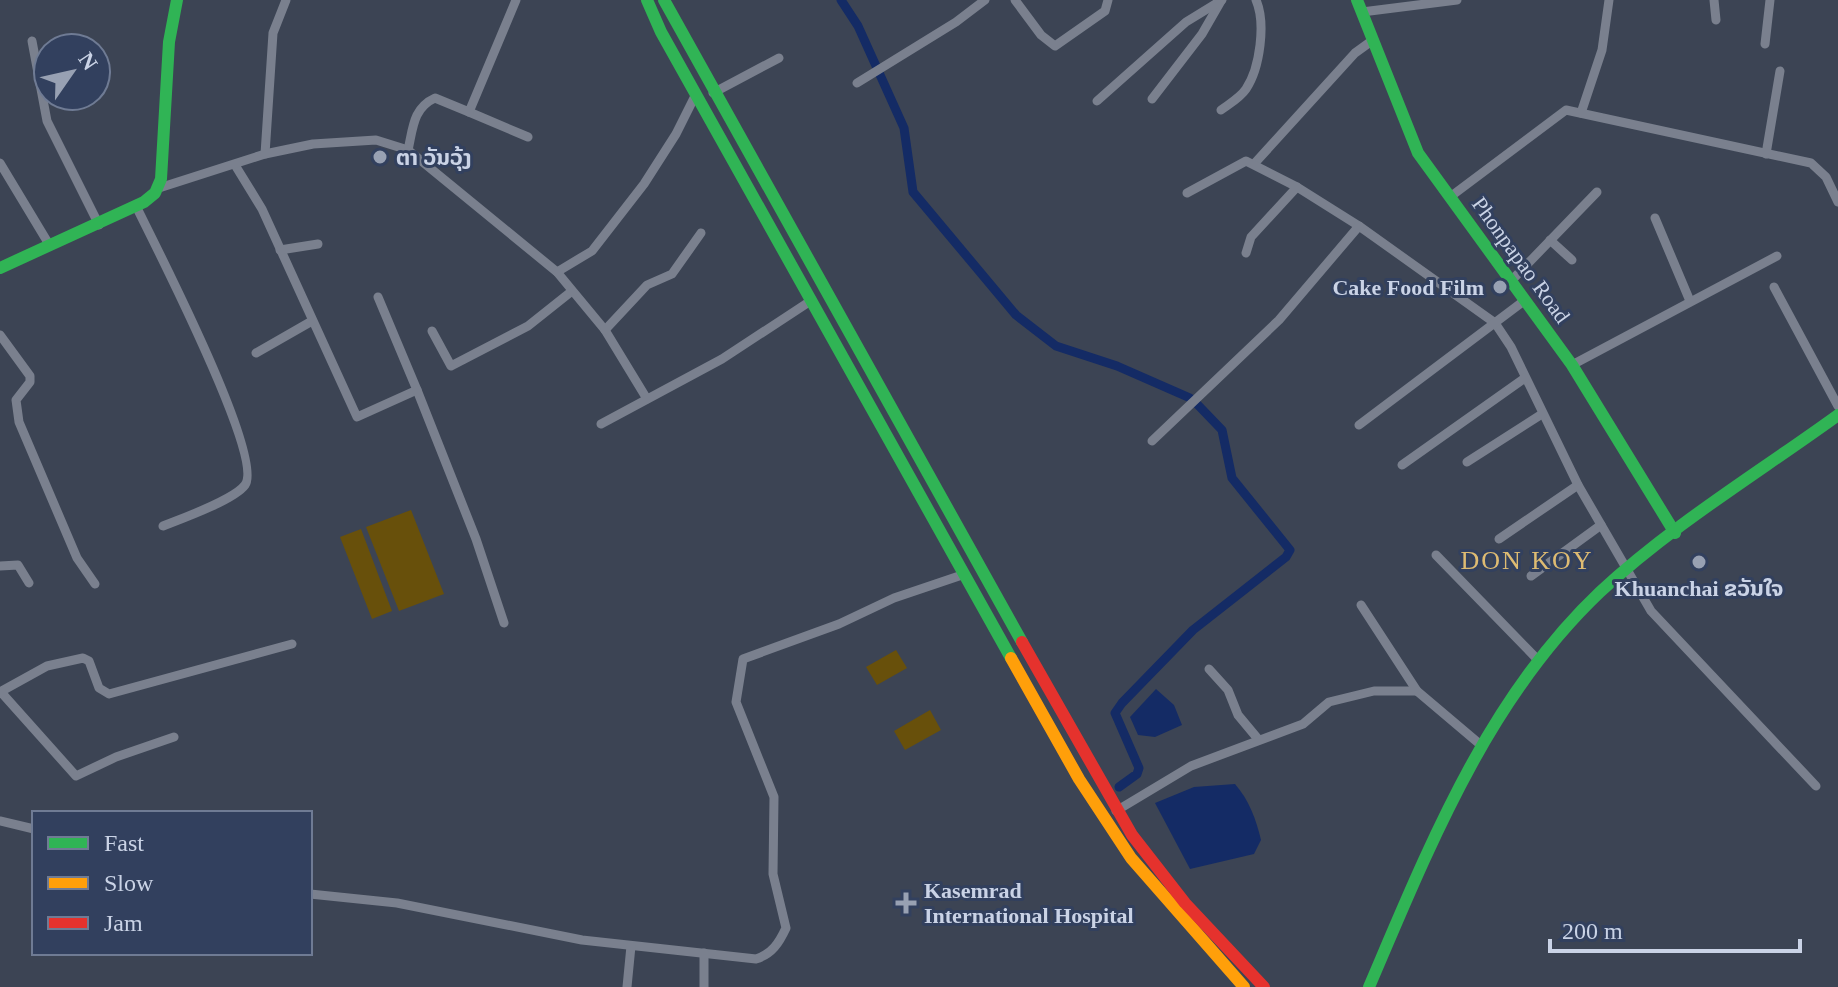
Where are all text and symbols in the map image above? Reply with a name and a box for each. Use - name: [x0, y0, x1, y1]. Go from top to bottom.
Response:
- north arrow: [32, 32, 112, 112]
- text: N: [73, 48, 103, 75]
- place label: ຕາ ວັນວຸ້ງ: [396, 145, 471, 171]
- marker: ຕາ ວັນວຸ້ງ: [371, 148, 389, 166]
- street label: Phonpapao Road: [1467, 192, 1575, 328]
- place label: Cake Food Film: [1332, 275, 1484, 300]
- marker: Cake Food Film: [1491, 278, 1509, 296]
- district label: DON KOY: [1460, 546, 1594, 575]
- marker: Khuanchai ຂວັນໃຈ: [1690, 553, 1708, 571]
- place label: Khuanchai ຂວັນໃຈ: [1615, 576, 1783, 601]
- legend: [32, 811, 312, 955]
- text: Fast: [104, 830, 144, 856]
- text: Slow: [104, 870, 154, 896]
- place label: Kasemrad International Hospital: [924, 878, 1134, 928]
- marker: Kasemrad International Hospital: [895, 892, 917, 914]
- scale bar: [1550, 903, 1800, 953]
- text: Jam: [104, 910, 143, 936]
- text: 200 m: [1562, 918, 1623, 944]

